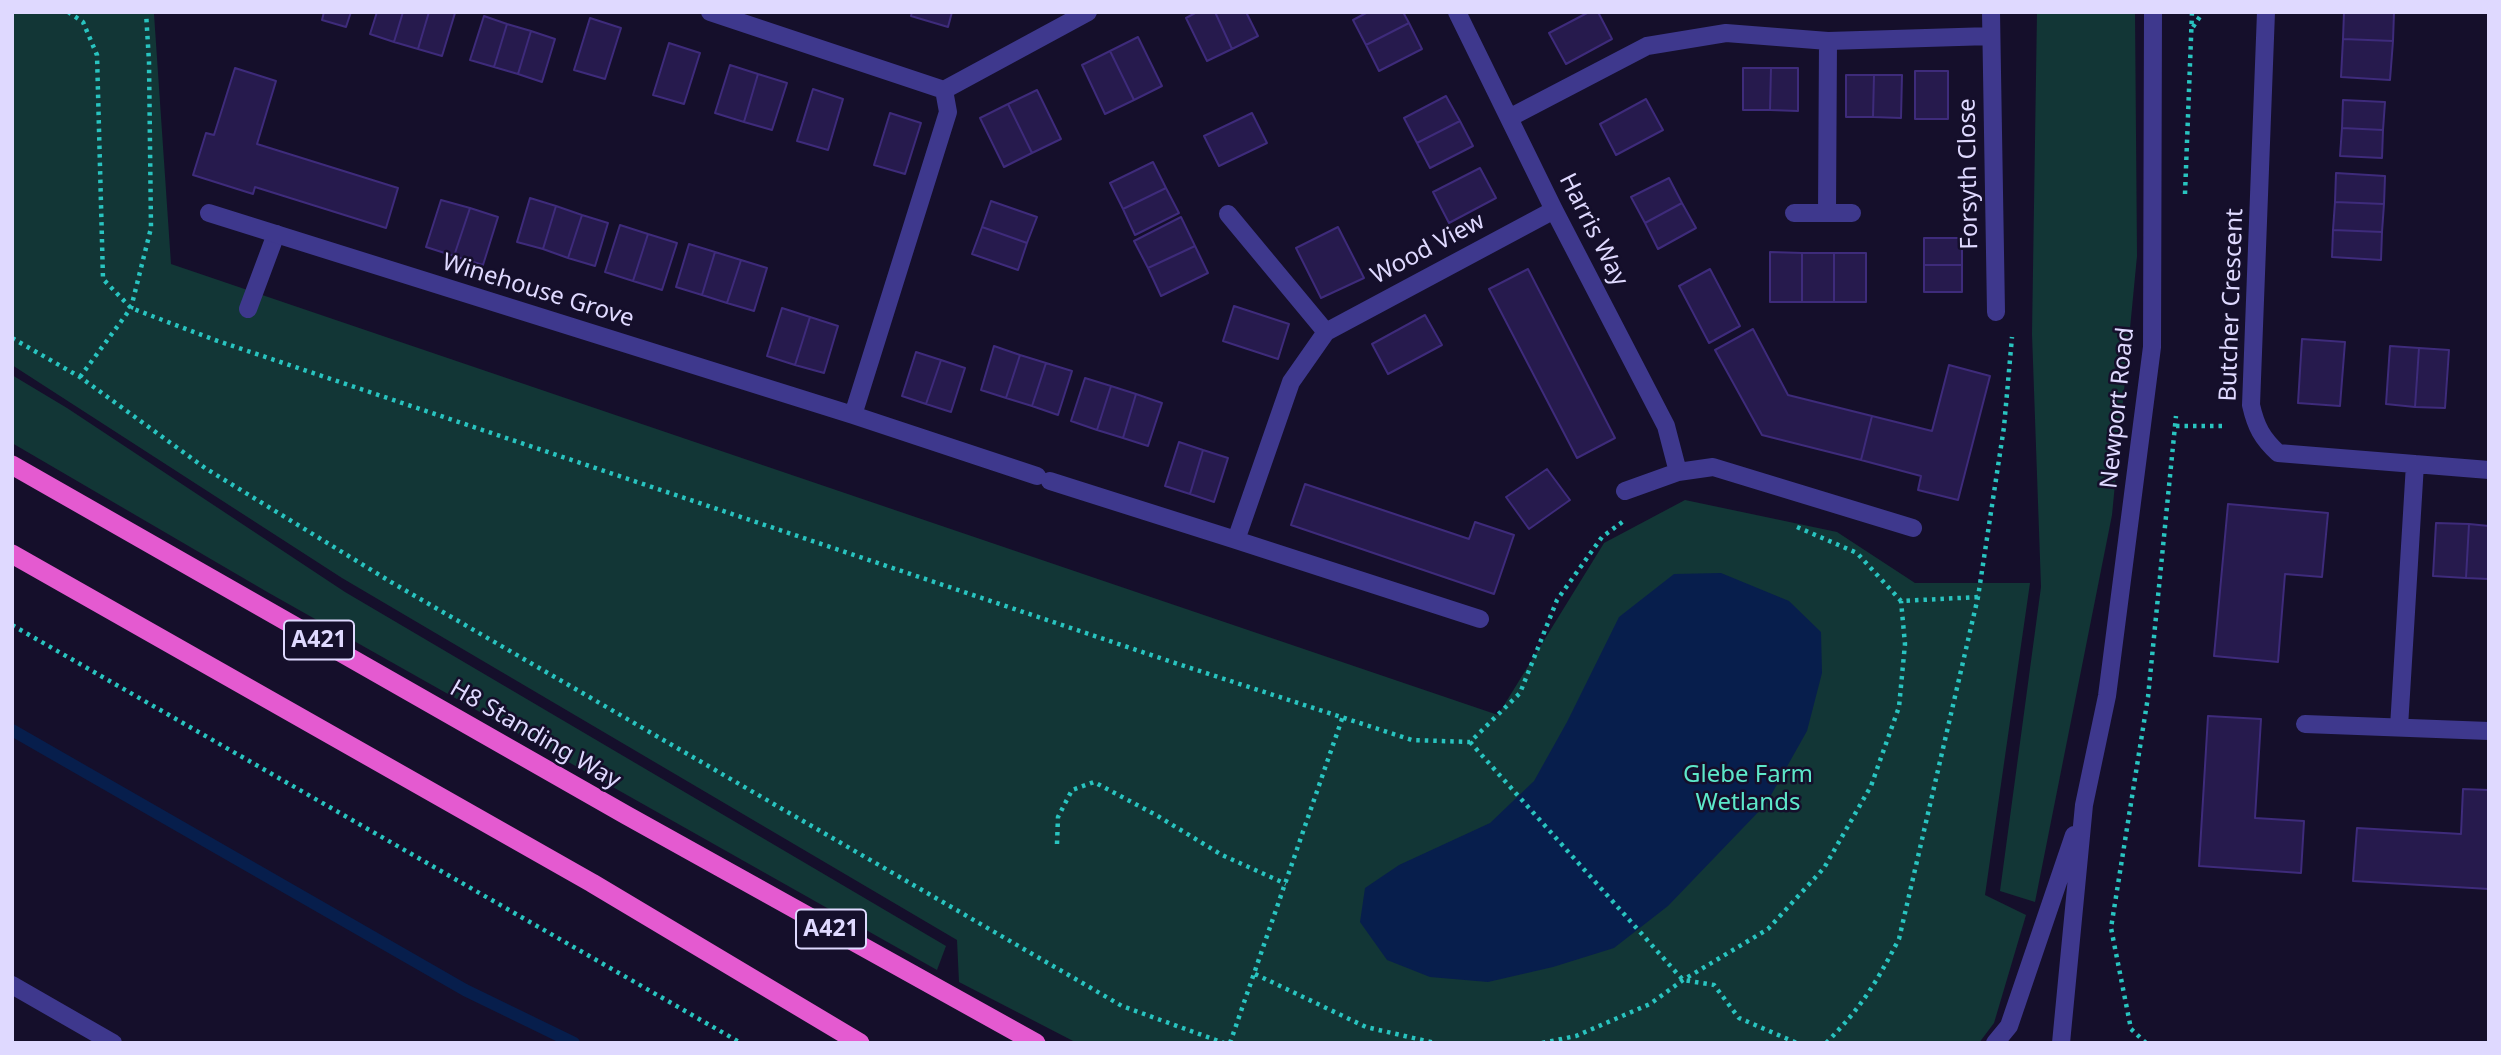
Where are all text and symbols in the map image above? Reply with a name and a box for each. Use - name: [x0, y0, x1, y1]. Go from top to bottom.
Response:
- street label: Forsyth Close: [1953, 98, 1985, 250]
- street label: Harris Way: [1552, 169, 1634, 291]
- street label: Wood View: [1366, 207, 1490, 291]
- street label: Butcher Crescent: [2214, 208, 2250, 402]
- street label: Winehouse Grove: [439, 248, 637, 334]
- street label: Newport Road: [2095, 326, 2141, 490]
- road number: A421: [284, 620, 354, 660]
- street label: H8 Standing Way: [445, 674, 625, 796]
- park label: Glebe Farm Wetlands: [1683, 761, 1813, 817]
- road number: A421: [796, 910, 866, 948]

